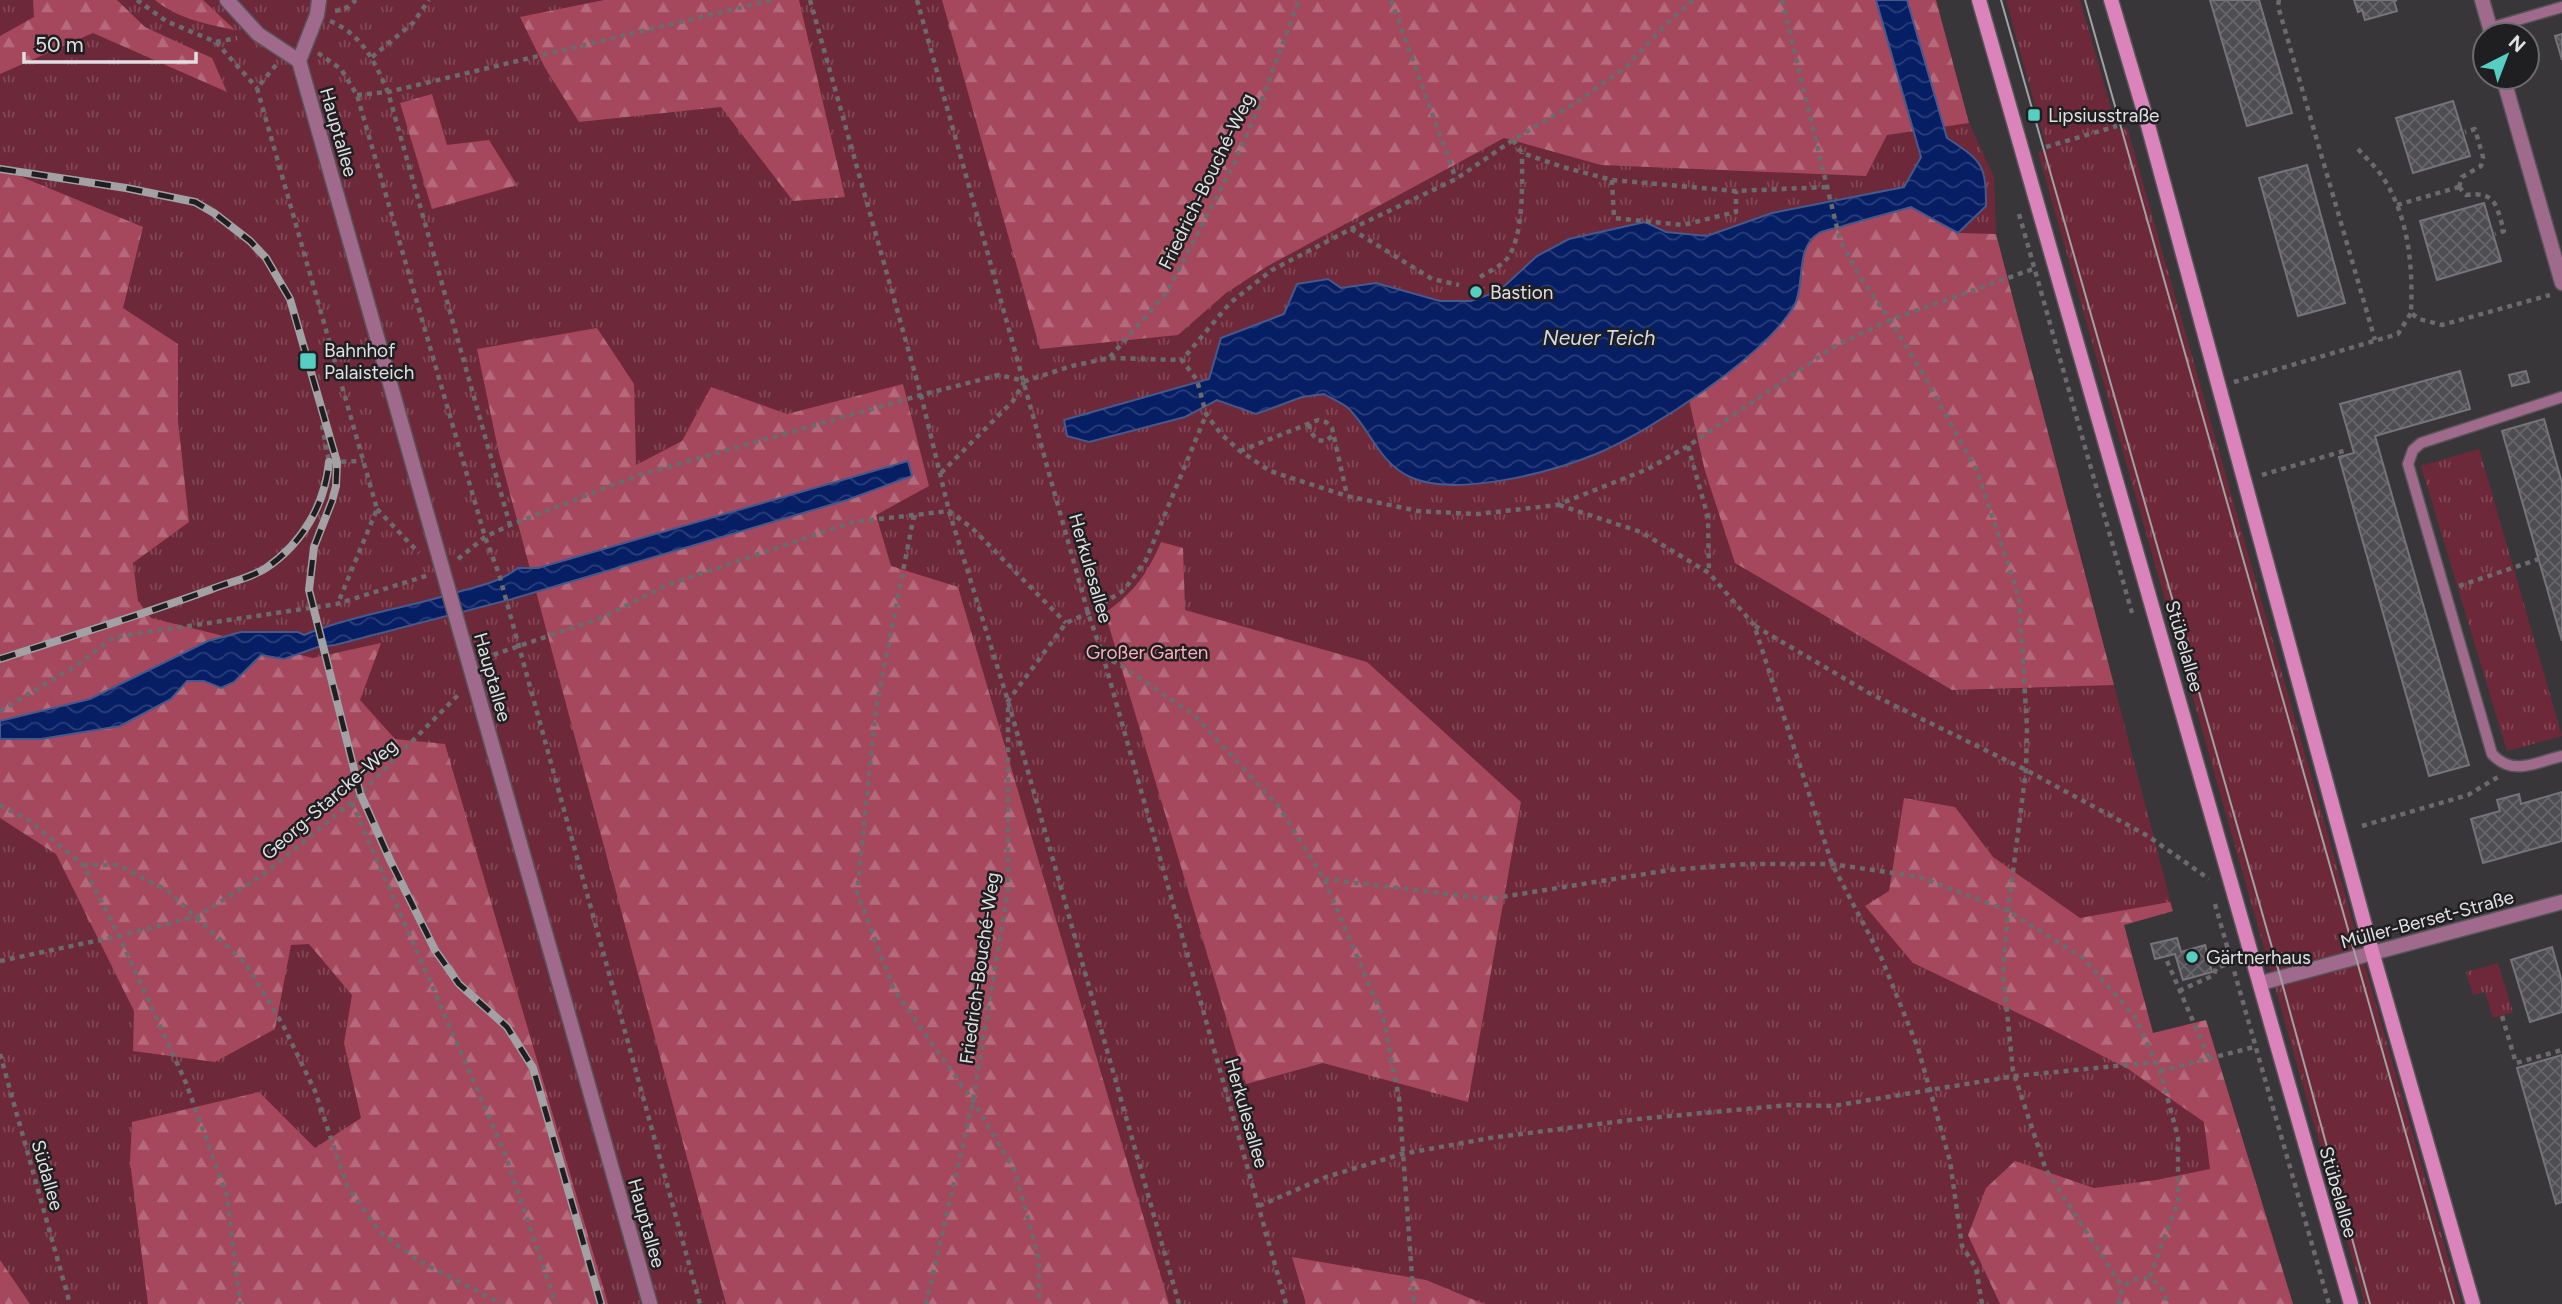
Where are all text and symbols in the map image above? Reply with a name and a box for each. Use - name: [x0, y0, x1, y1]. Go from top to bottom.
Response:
- scale bar: [24, 21, 196, 65]
- north arrow: [2471, 21, 2541, 91]
- text: N: [2504, 30, 2530, 57]
- text: 50 m: [35, 32, 84, 57]
- street label: Hauptallee: [315, 85, 362, 179]
- street label: Friedrich-Bouché-Weg: [1154, 89, 1259, 273]
- place label: Lipsiusstraße: [2048, 104, 2159, 127]
- marker: Lipsiusstraße: [2026, 107, 2042, 123]
- place label: Bastion: [1490, 281, 1553, 304]
- marker: Bastion: [1468, 284, 1484, 300]
- water label: Neuer Teich: [1542, 325, 1656, 350]
- place label: Bahnhof Palaisteich: [324, 339, 414, 384]
- marker: Bahnhof Palaisteich: [298, 351, 318, 371]
- street label: Herkulesallee: [1064, 511, 1117, 626]
- street label: Stübelallee: [2161, 598, 2209, 694]
- street label: Hauptallee: [469, 630, 516, 724]
- park label: Großer Garten: [1086, 641, 1208, 664]
- street label: Georg-Starcke-Weg: [257, 734, 402, 865]
- street label: Friedrich-Bouché-Weg: [955, 871, 1004, 1065]
- street label: Müller-Berset-Straße: [2338, 885, 2516, 954]
- place label: Gärtnerhaus: [2206, 946, 2311, 969]
- marker: Gärtnerhaus: [2184, 949, 2200, 965]
- street label: Herkulesallee: [1220, 1056, 1273, 1171]
- street label: Südallee: [27, 1137, 69, 1213]
- street label: Stübelallee: [2315, 1144, 2363, 1240]
- street label: Hauptallee: [623, 1176, 670, 1270]

